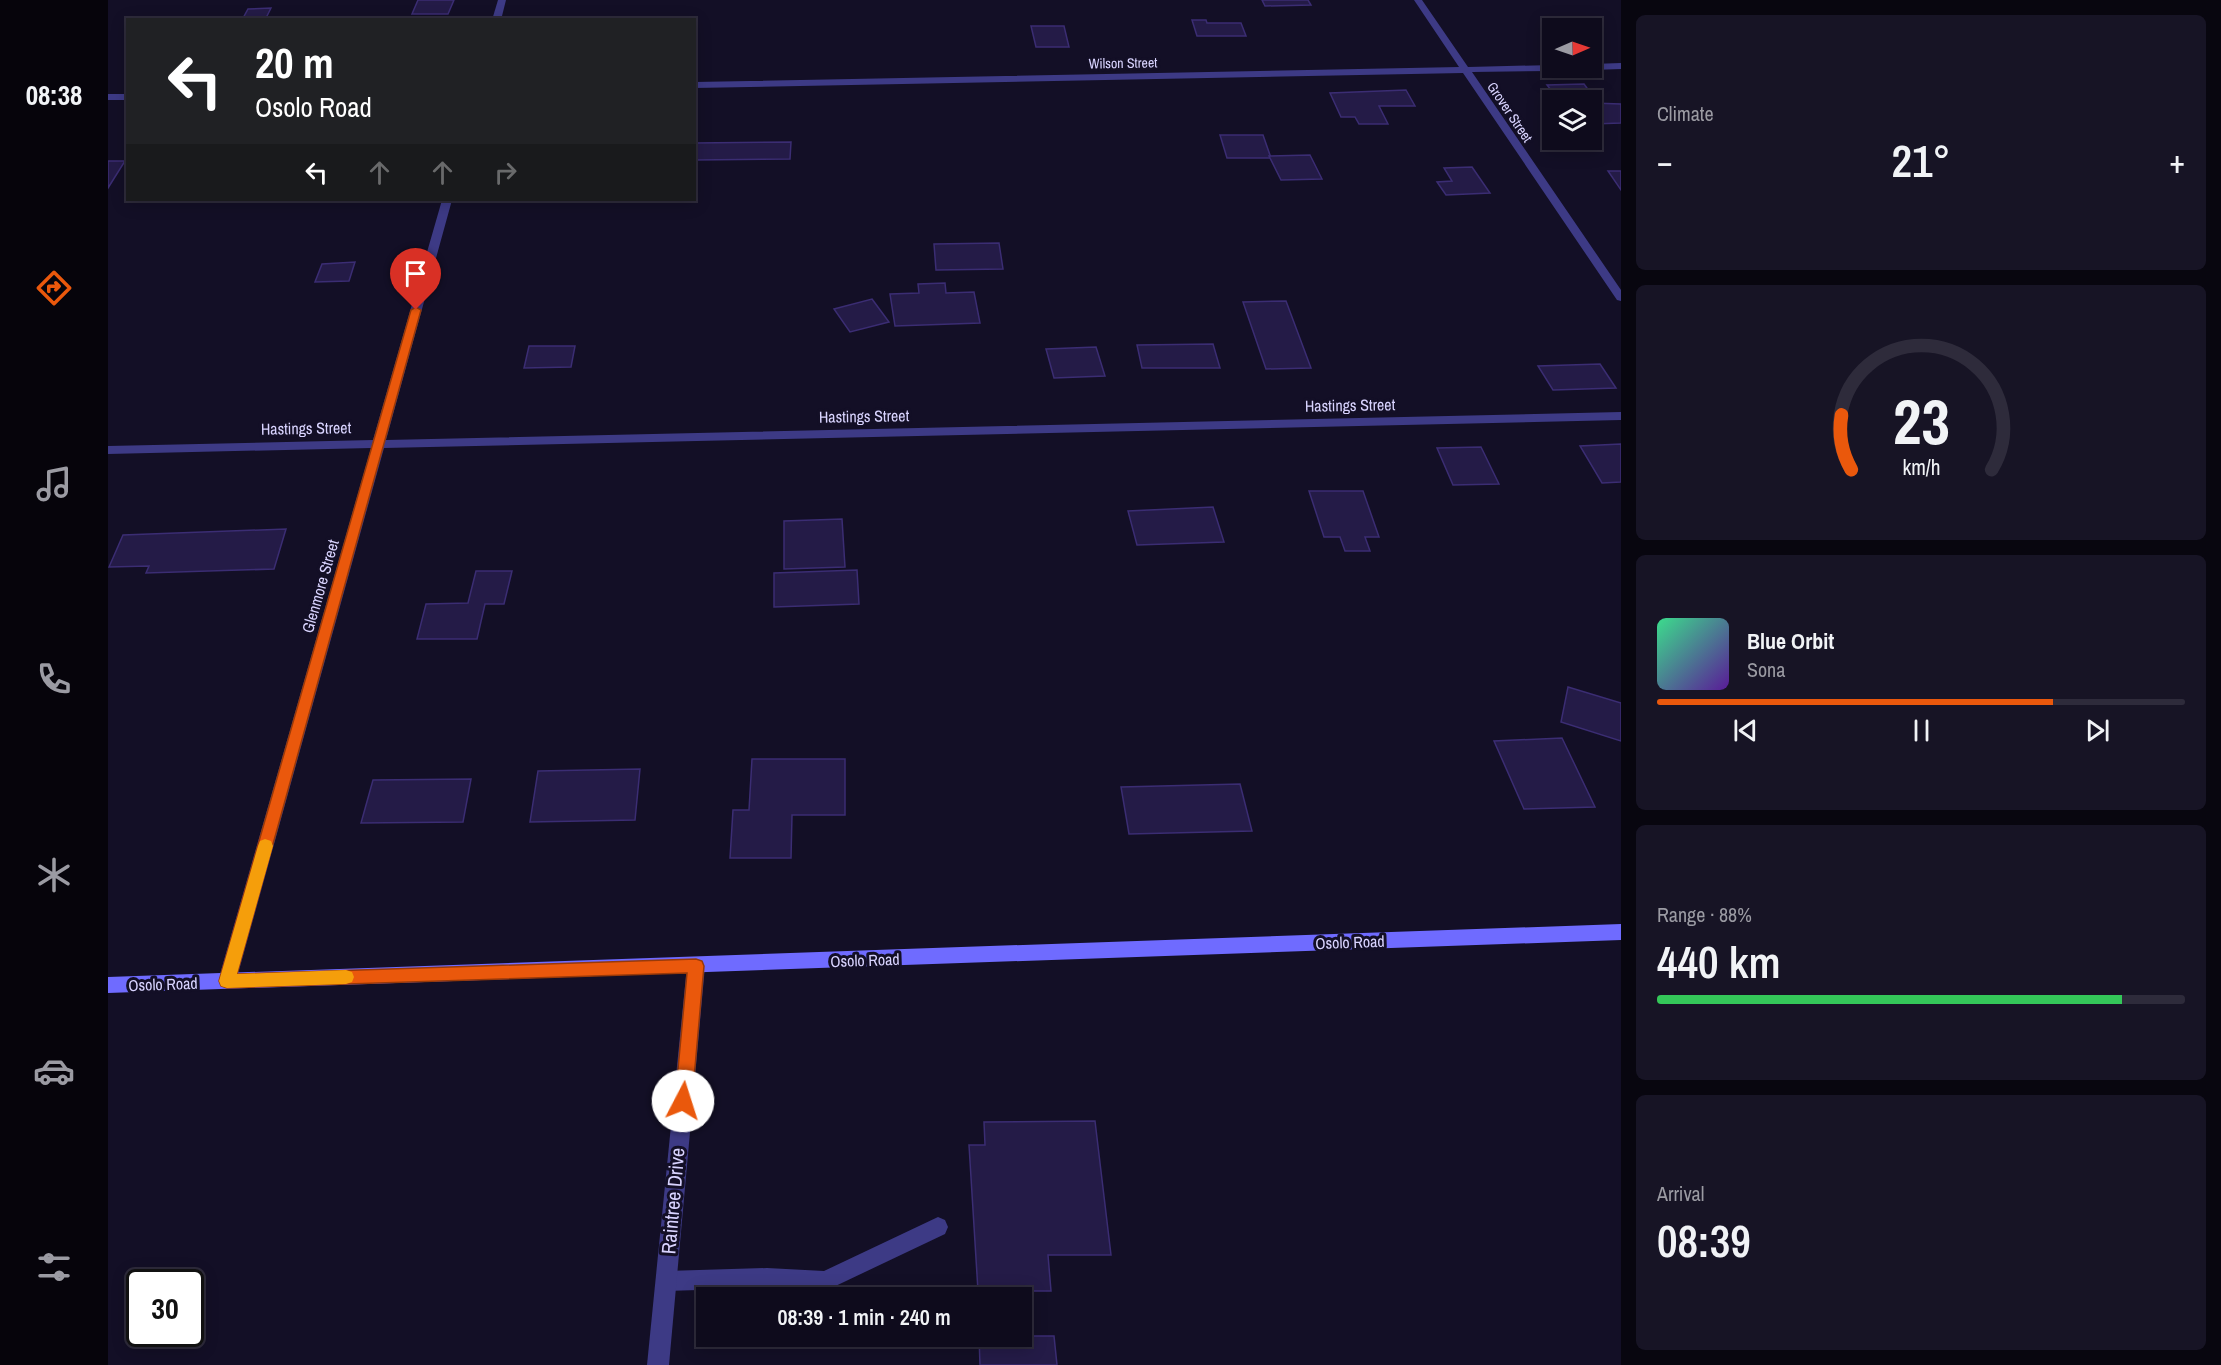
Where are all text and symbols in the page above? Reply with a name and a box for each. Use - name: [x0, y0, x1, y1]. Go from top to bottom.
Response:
- north arrow: [1542, 18, 1602, 78]
- map controls: [1542, 18, 1602, 150]
- text: 20 m: [255, 35, 334, 91]
- icon: left: [156, 42, 234, 120]
- street label: Wilson Street: [1088, 53, 1158, 73]
- text: 08:38: [26, 77, 82, 113]
- street label: Grover Street: [1483, 78, 1537, 146]
- text: Osolo Road: [255, 89, 372, 125]
- button: layers: [1542, 90, 1602, 150]
- text: Climate: [1657, 100, 1714, 127]
- text: 21°: [1891, 130, 1951, 191]
- text: −: [1657, 139, 1673, 183]
- text: +: [2169, 139, 2185, 183]
- icon: left: [300, 156, 333, 189]
- icon: ahead: [363, 156, 396, 189]
- icon: ahead: [426, 156, 459, 189]
- icon: right: [489, 156, 522, 189]
- pin: [390, 248, 441, 310]
- icon: arrive: [399, 257, 432, 290]
- icon: directions: [33, 267, 75, 309]
- text: 23: [1893, 379, 1949, 463]
- street label: Hastings Street: [1305, 393, 1396, 417]
- street label: Hastings Street: [819, 404, 910, 428]
- street label: Hastings Street: [261, 416, 352, 440]
- text: km/h: [1902, 453, 1940, 482]
- icon: music: [33, 463, 75, 505]
- street label: Glenmore Street: [296, 536, 344, 635]
- text: Blue Orbit: [1747, 626, 1834, 656]
- text: Sona: [1747, 656, 1785, 683]
- icon: phone: [33, 658, 75, 700]
- icon: previous: [1729, 714, 1762, 747]
- icon: pause: [1905, 714, 1938, 747]
- icon: next: [2081, 714, 2114, 747]
- icon: climate: [33, 854, 75, 896]
- text: Range · 88%: [1657, 901, 1752, 928]
- street label: Osolo Road: [1315, 930, 1385, 954]
- text: 440 km: [1657, 931, 1781, 992]
- street label: Osolo Road: [830, 948, 900, 972]
- street label: Osolo Road: [128, 972, 198, 996]
- icon: car: [33, 1050, 75, 1092]
- position arrow: [651, 1069, 715, 1133]
- street label: Raintree Drive: [654, 1147, 691, 1255]
- text: Arrival: [1657, 1180, 1704, 1207]
- text: 08:39: [1657, 1210, 1751, 1271]
- icon: filters: [33, 1246, 75, 1288]
- speed limit sign: 30: [126, 1269, 204, 1347]
- text: 08:39 · 1 min · 240 m: [777, 1302, 951, 1332]

